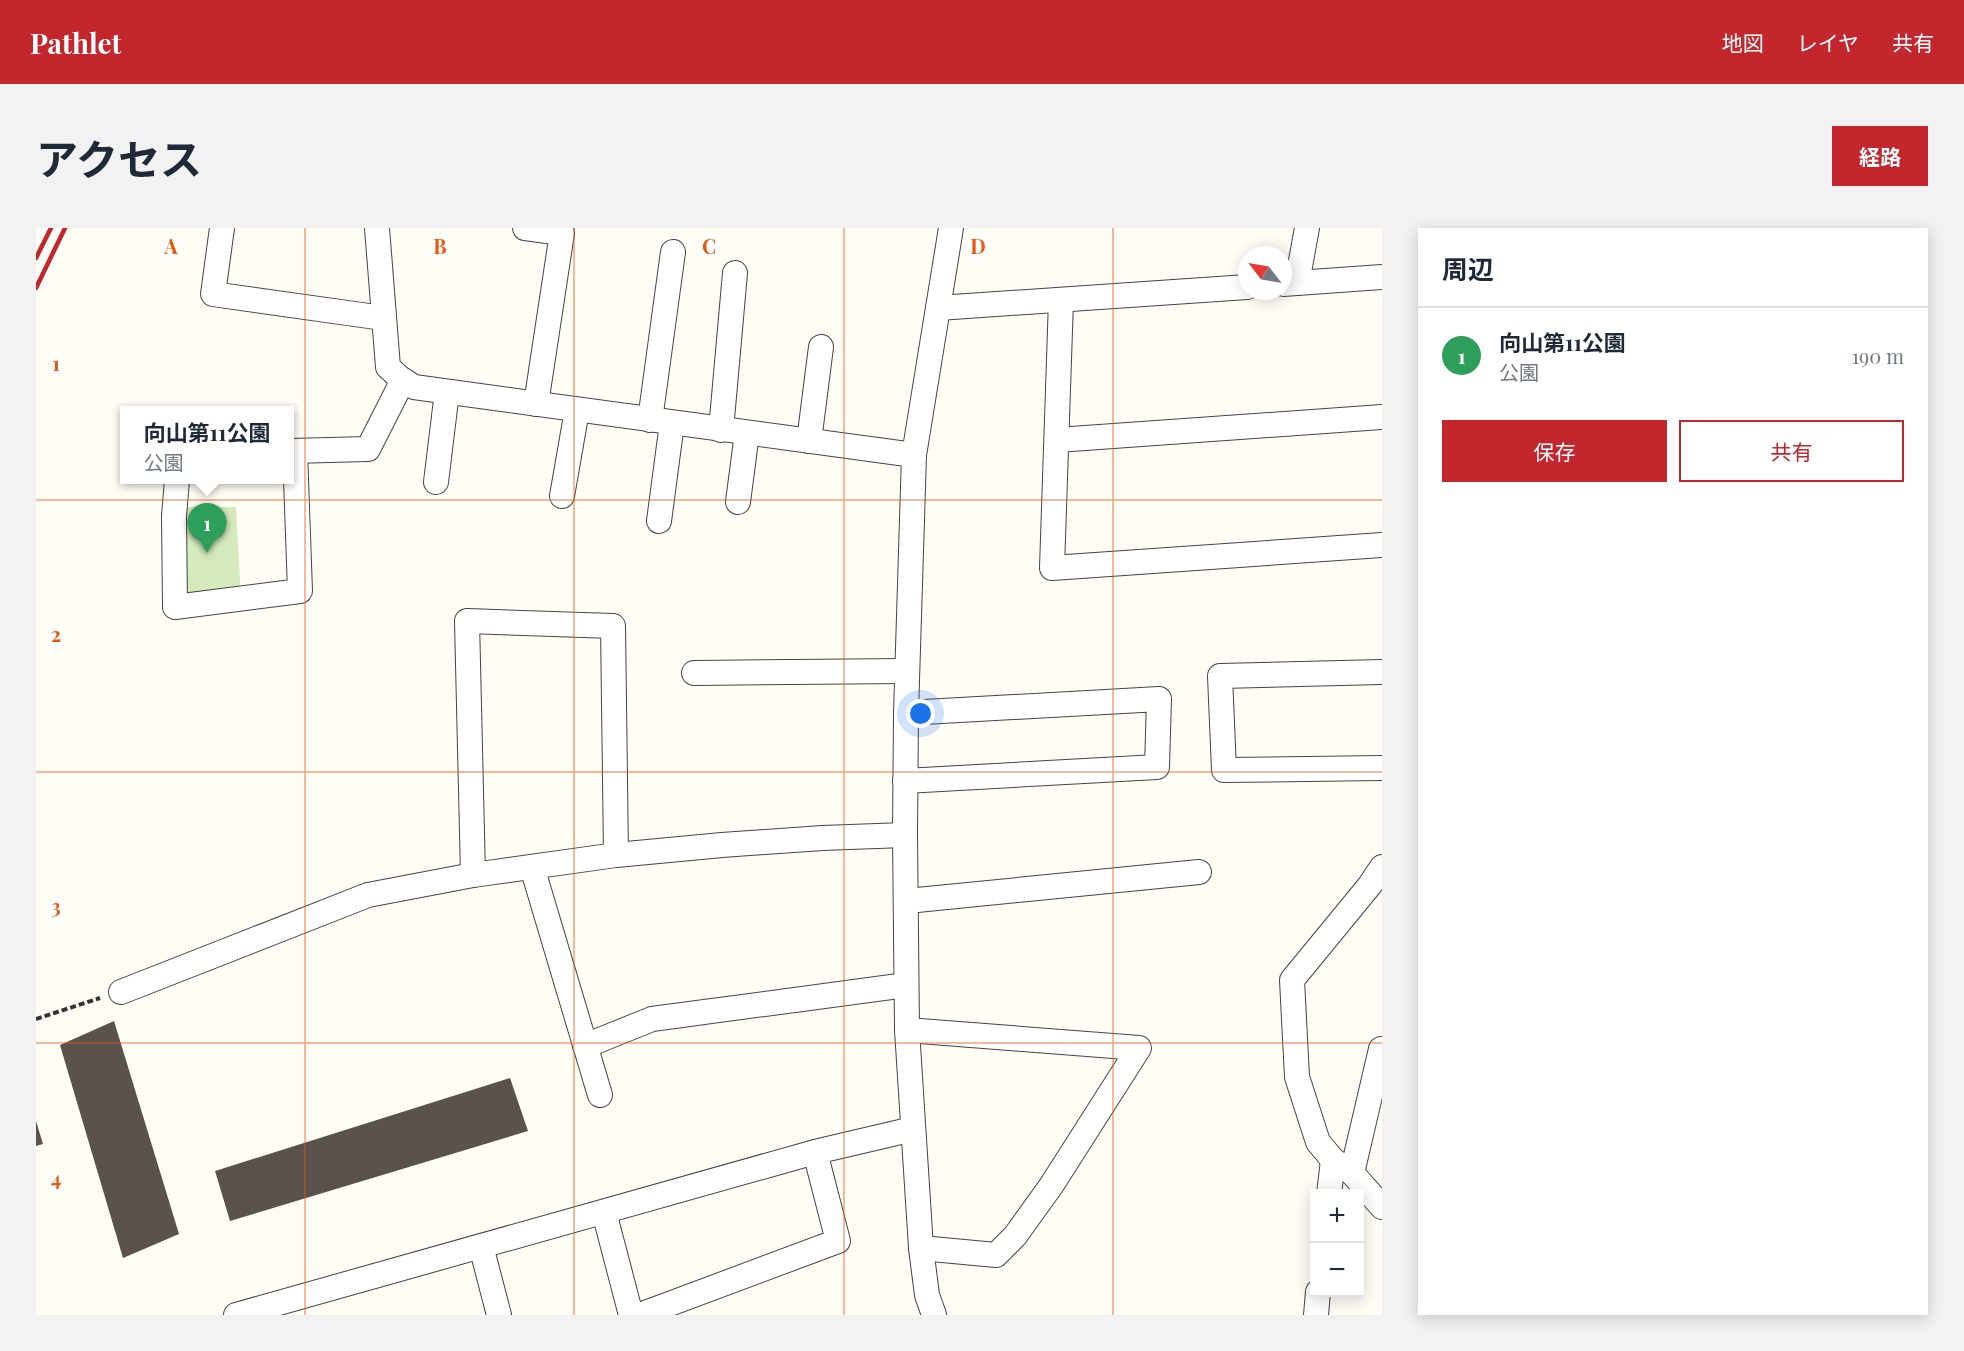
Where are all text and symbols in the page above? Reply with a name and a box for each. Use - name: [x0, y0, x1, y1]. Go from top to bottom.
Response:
- text: Pathlet: [30, 24, 121, 61]
- text: 地図: [1722, 28, 1764, 56]
- text: レイヤ: [1797, 28, 1859, 56]
- text: 共有: [1892, 28, 1934, 56]
- button: 経路: [1832, 126, 1928, 186]
- text: アクセス: [36, 130, 202, 186]
- text: A: [163, 232, 178, 259]
- text: B: [433, 232, 447, 259]
- text: C: [702, 232, 716, 259]
- text: D: [970, 232, 986, 259]
- north arrow: [1238, 246, 1292, 300]
- text: 周辺: [1442, 251, 1494, 286]
- text: 向山第11公園: [1499, 327, 1626, 357]
- text: 1: [1458, 342, 1465, 369]
- text: 190 m: [1852, 342, 1904, 369]
- text: 1: [52, 349, 60, 376]
- text: 公園: [1499, 358, 1539, 385]
- popup: [120, 406, 294, 484]
- text: 向山第11公園: [144, 417, 270, 447]
- button: 保存: [1442, 420, 1667, 482]
- button: 共有: [1679, 420, 1904, 482]
- text: 公園: [144, 448, 184, 475]
- pin: 1: [188, 504, 226, 553]
- text: 2: [51, 620, 61, 647]
- your location: [906, 699, 935, 728]
- text: 3: [51, 892, 61, 919]
- text: 4: [51, 1164, 61, 1191]
- map controls: [1310, 1189, 1364, 1297]
- button: +: [1310, 1189, 1364, 1243]
- button: −: [1310, 1243, 1364, 1297]

